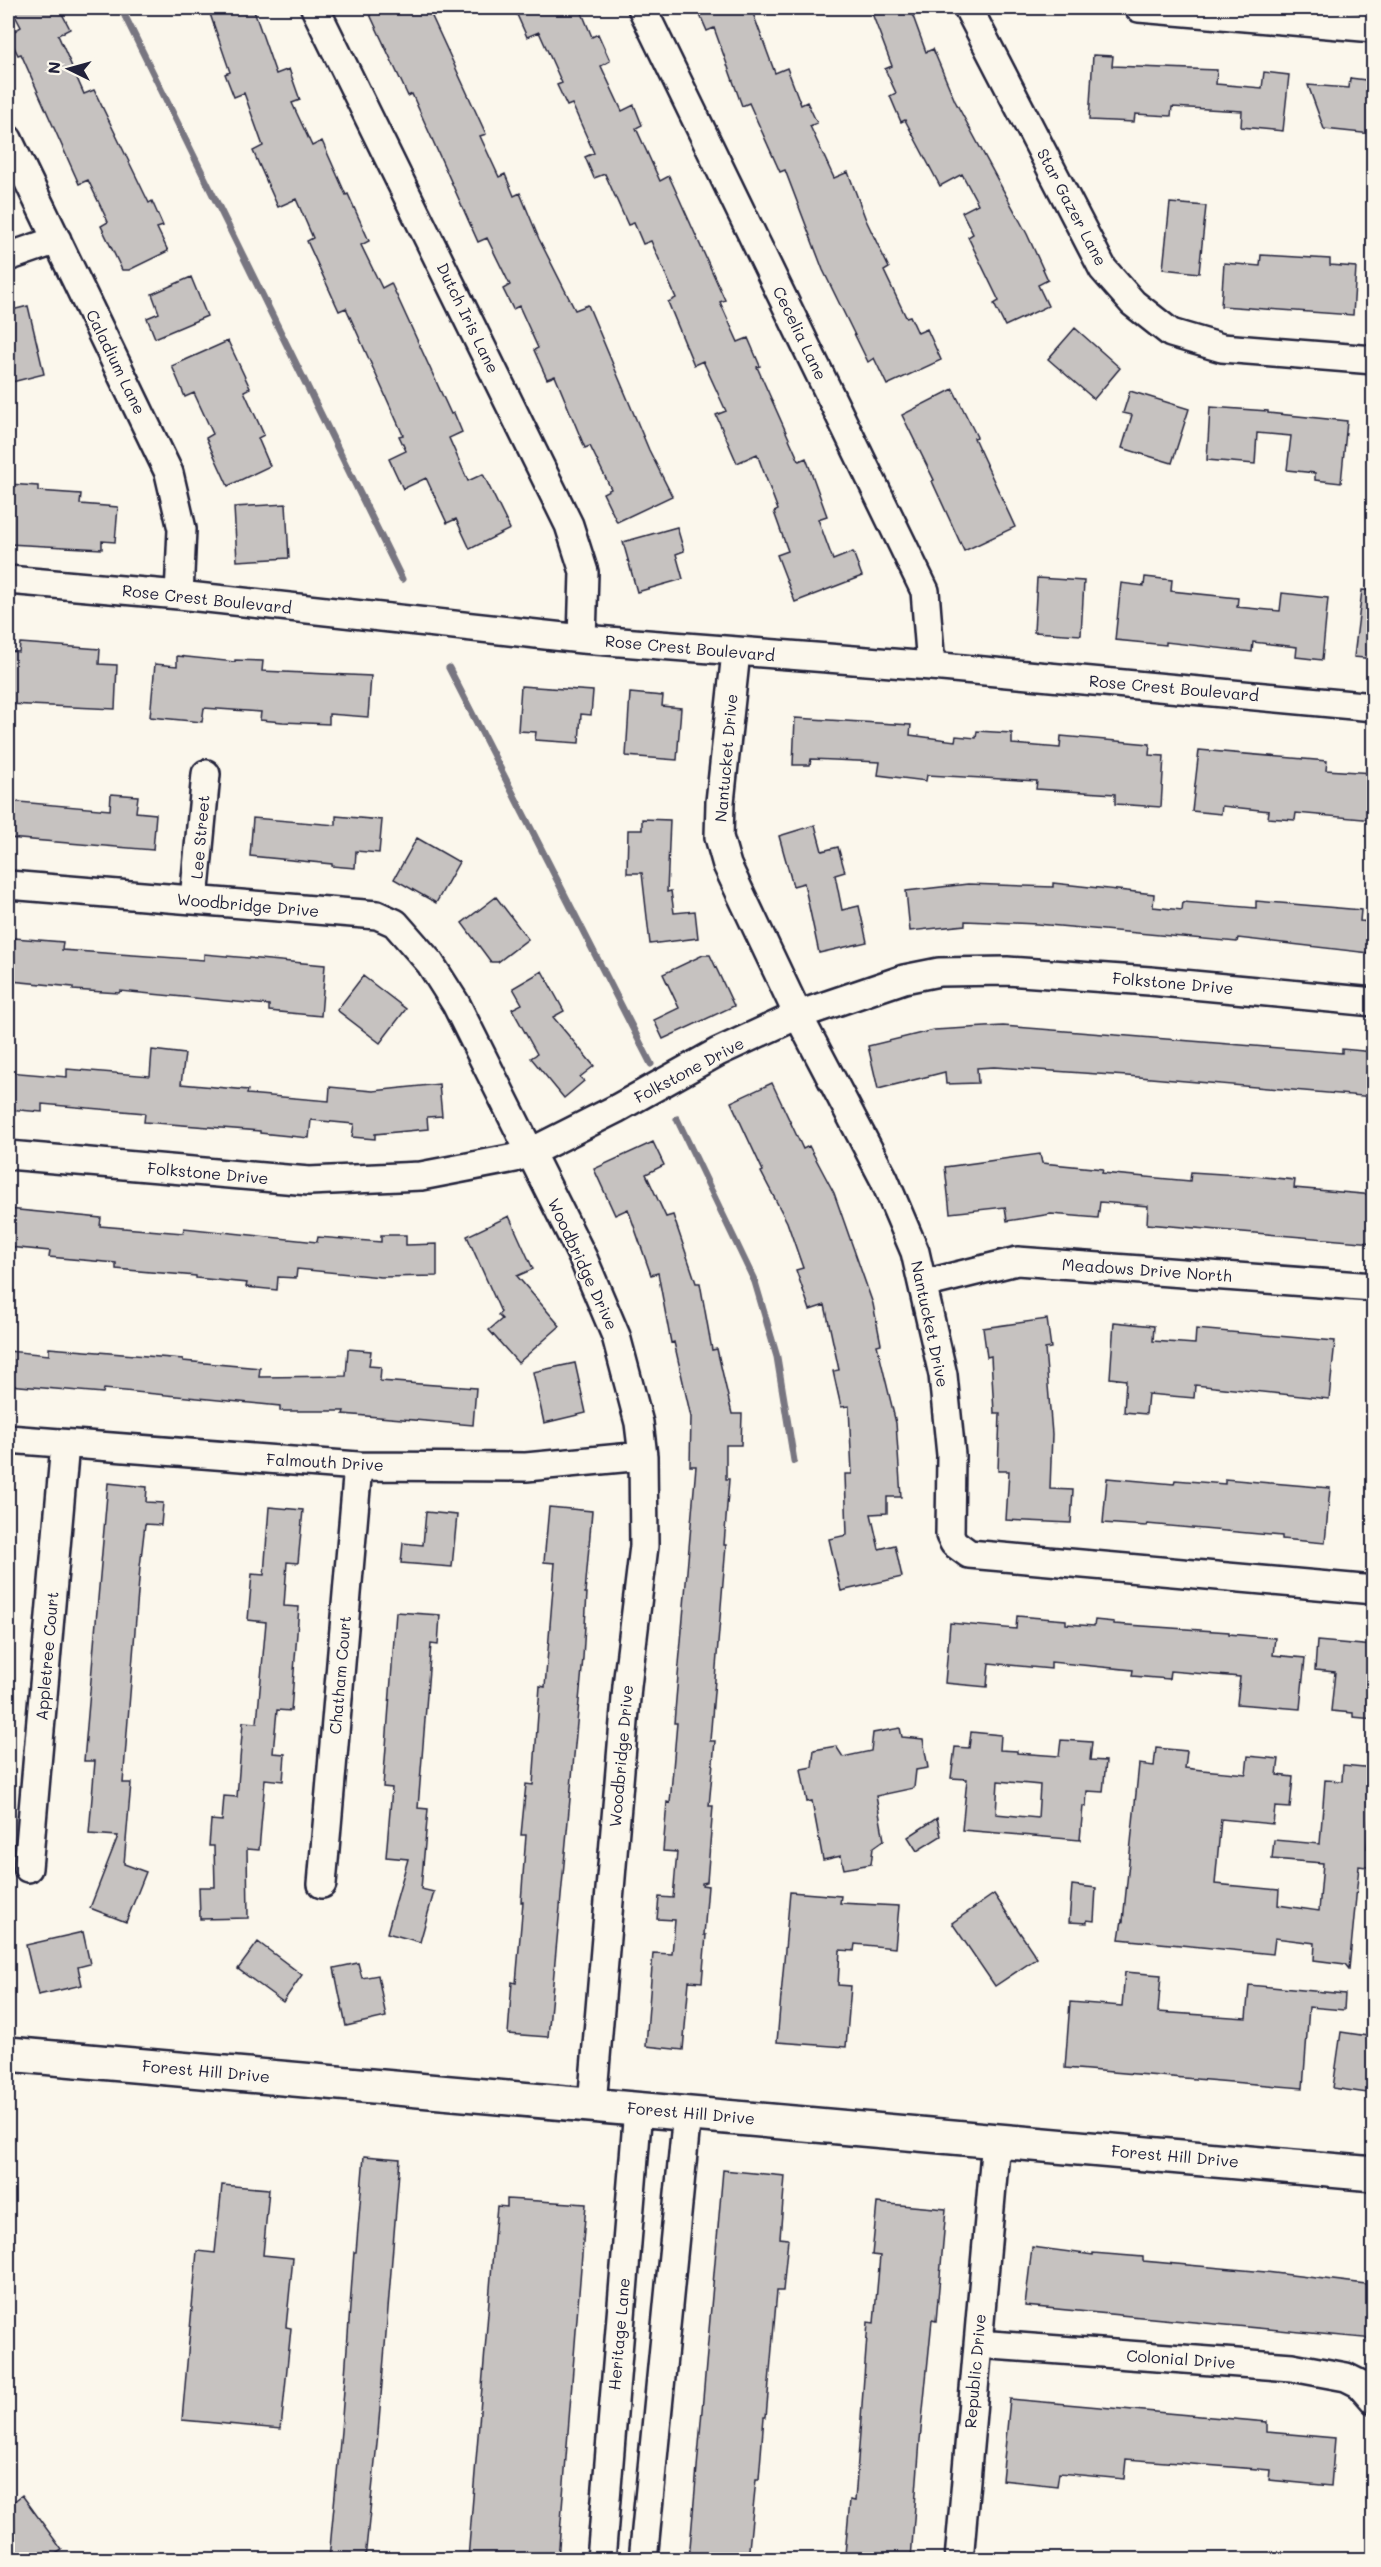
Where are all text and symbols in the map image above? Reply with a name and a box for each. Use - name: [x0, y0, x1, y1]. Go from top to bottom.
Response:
- north arrow: [39, 39, 99, 99]
- text: N: [43, 61, 65, 75]
- street label: Star Gazer Lane: [1033, 144, 1112, 269]
- street label: Dutch Iris Lane: [433, 259, 504, 376]
- street label: Cecelia Lane: [769, 282, 832, 383]
- street label: Caladium Lane: [82, 306, 151, 418]
- street label: Rose Crest Boulevard: [121, 579, 293, 618]
- street label: Rose Crest Boulevard: [604, 630, 776, 665]
- street label: Rose Crest Boulevard: [1088, 670, 1260, 705]
- street label: Nantucket Drive: [709, 693, 742, 823]
- street label: Lee Street: [185, 794, 214, 880]
- street label: Woodbridge Drive: [176, 888, 320, 921]
- street label: Folkstone Drive: [1112, 967, 1234, 998]
- street label: Folkstone Drive: [630, 1032, 747, 1107]
- street label: Folkstone Drive: [147, 1157, 269, 1188]
- street label: Woodbridge Drive: [544, 1195, 623, 1333]
- street label: Meadows Drive North: [1061, 1253, 1233, 1286]
- street label: Nantucket Drive: [907, 1259, 954, 1389]
- street label: Falmouth Drive: [266, 1448, 384, 1475]
- street label: Appletree Court: [30, 1591, 63, 1721]
- street label: Chatham Court: [324, 1615, 355, 1735]
- street label: Woodbridge Drive: [604, 1684, 637, 1828]
- street label: Forest Hill Drive: [141, 2054, 271, 2087]
- street label: Forest Hill Drive: [626, 2096, 756, 2129]
- street label: Forest Hill Drive: [1110, 2139, 1240, 2172]
- street label: Heritage Lane: [603, 2277, 634, 2391]
- street label: Republic Drive: [959, 2313, 990, 2429]
- street label: Colonial Drive: [1126, 2344, 1236, 2373]

